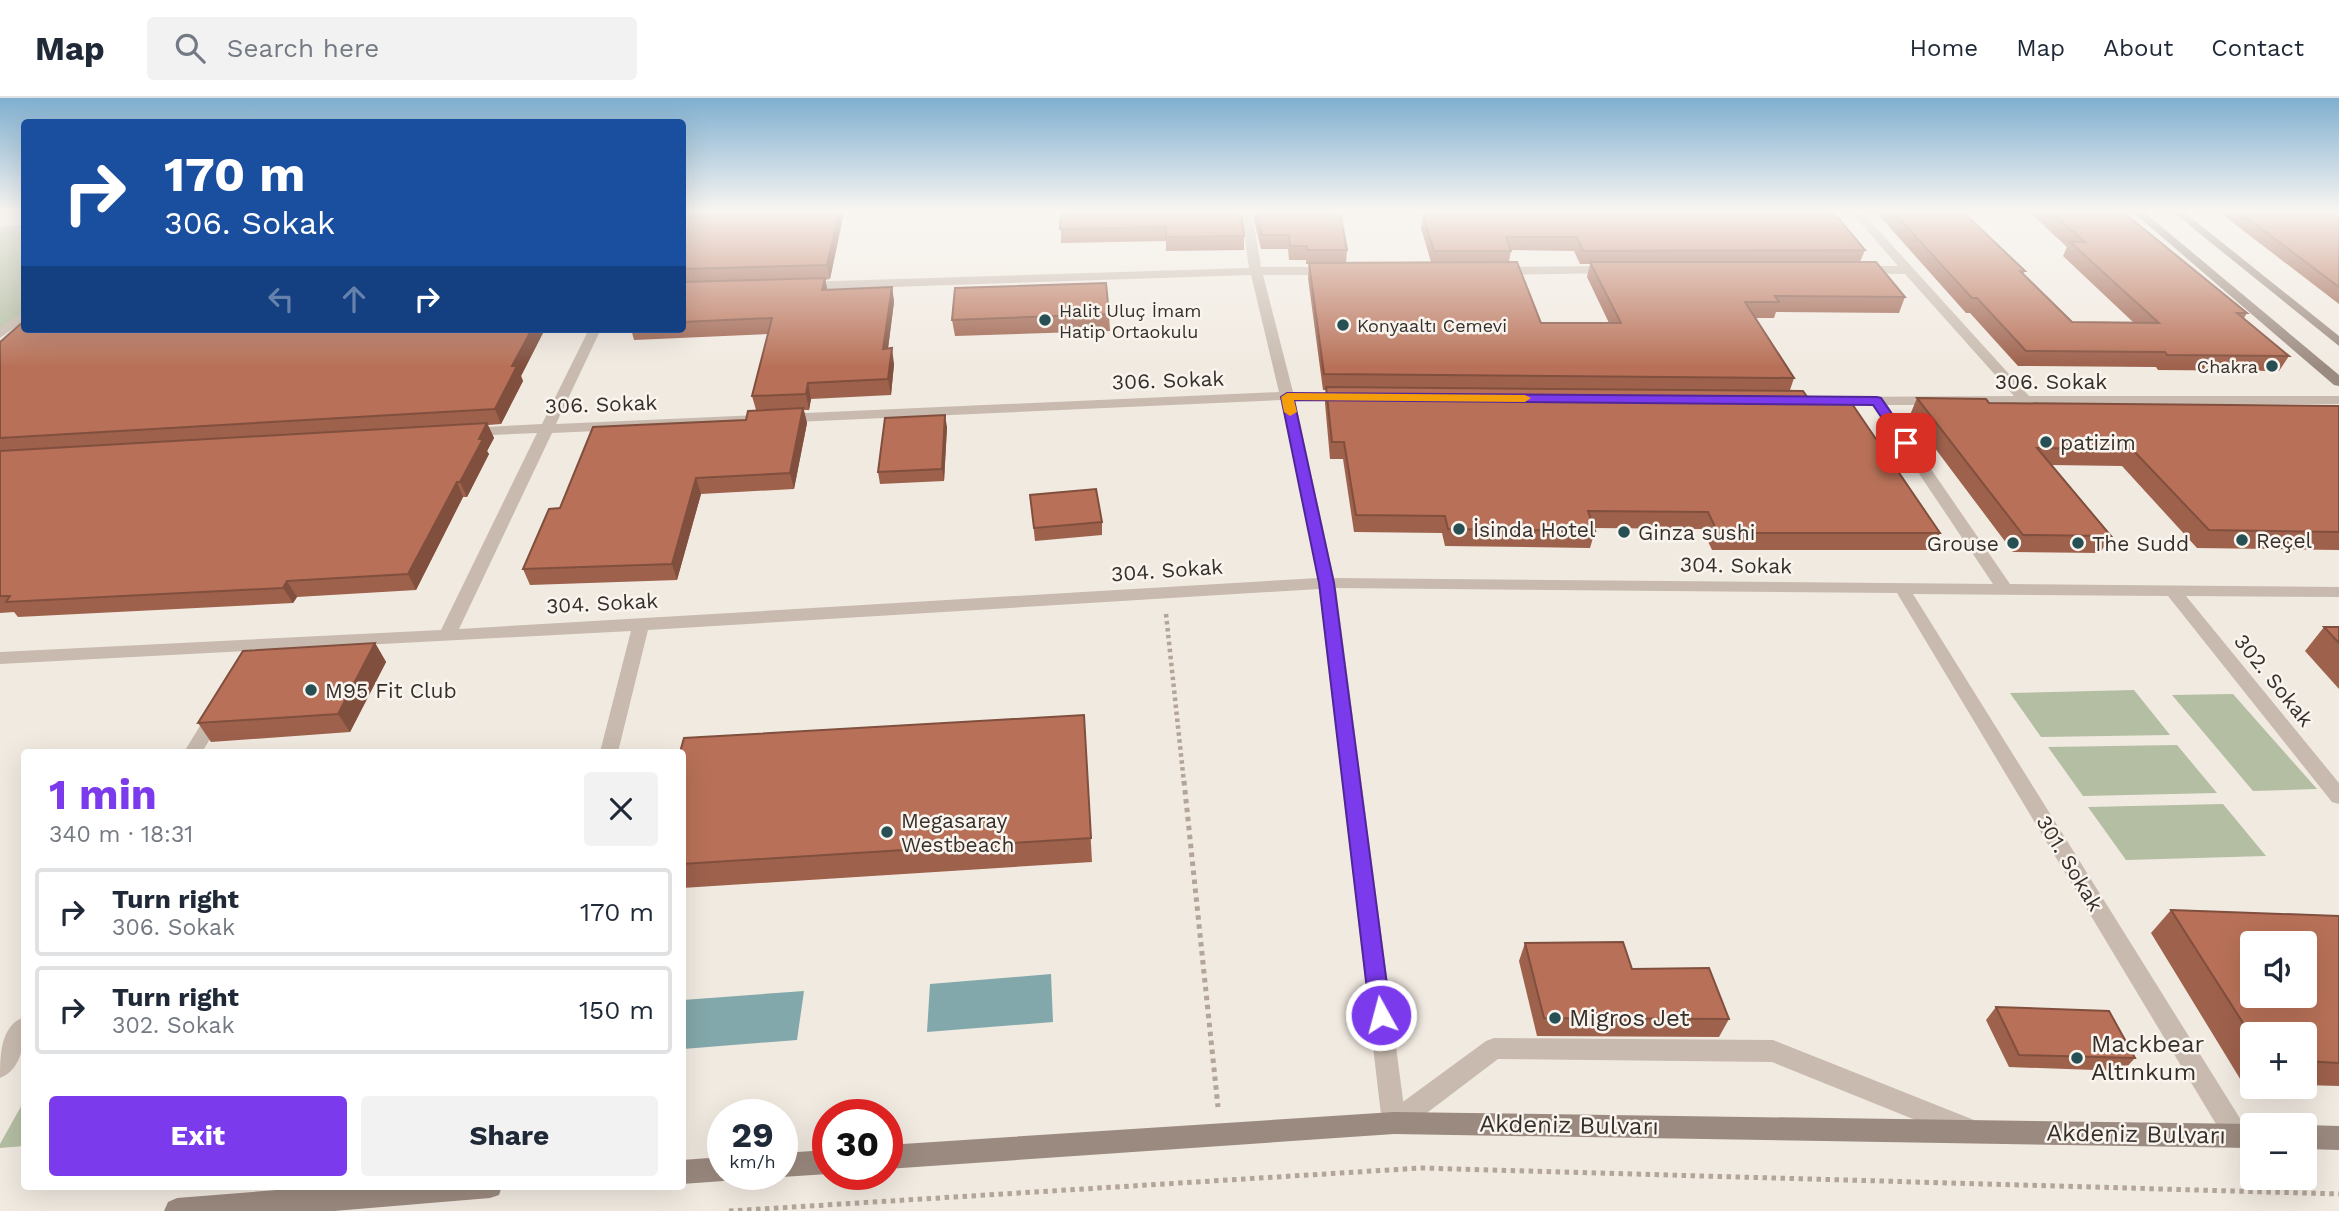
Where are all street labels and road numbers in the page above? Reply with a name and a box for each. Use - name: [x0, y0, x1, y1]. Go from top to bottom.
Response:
- street label: 306. Sokak: [1111, 366, 1225, 394]
- street label: 306. Sokak: [1995, 369, 2107, 394]
- street label: 306. Sokak: [544, 390, 658, 418]
- street label: 304. Sokak: [1680, 552, 1792, 578]
- street label: 304. Sokak: [1110, 554, 1224, 586]
- street label: 304. Sokak: [545, 588, 659, 618]
- street label: 302. Sokak: [2229, 629, 2319, 731]
- street label: 301. Sokak: [2032, 810, 2109, 916]
- street label: Akdeniz Bulvarı: [1479, 1109, 1659, 1141]
- street label: Akdeniz Bulvarı: [2046, 1118, 2226, 1150]

